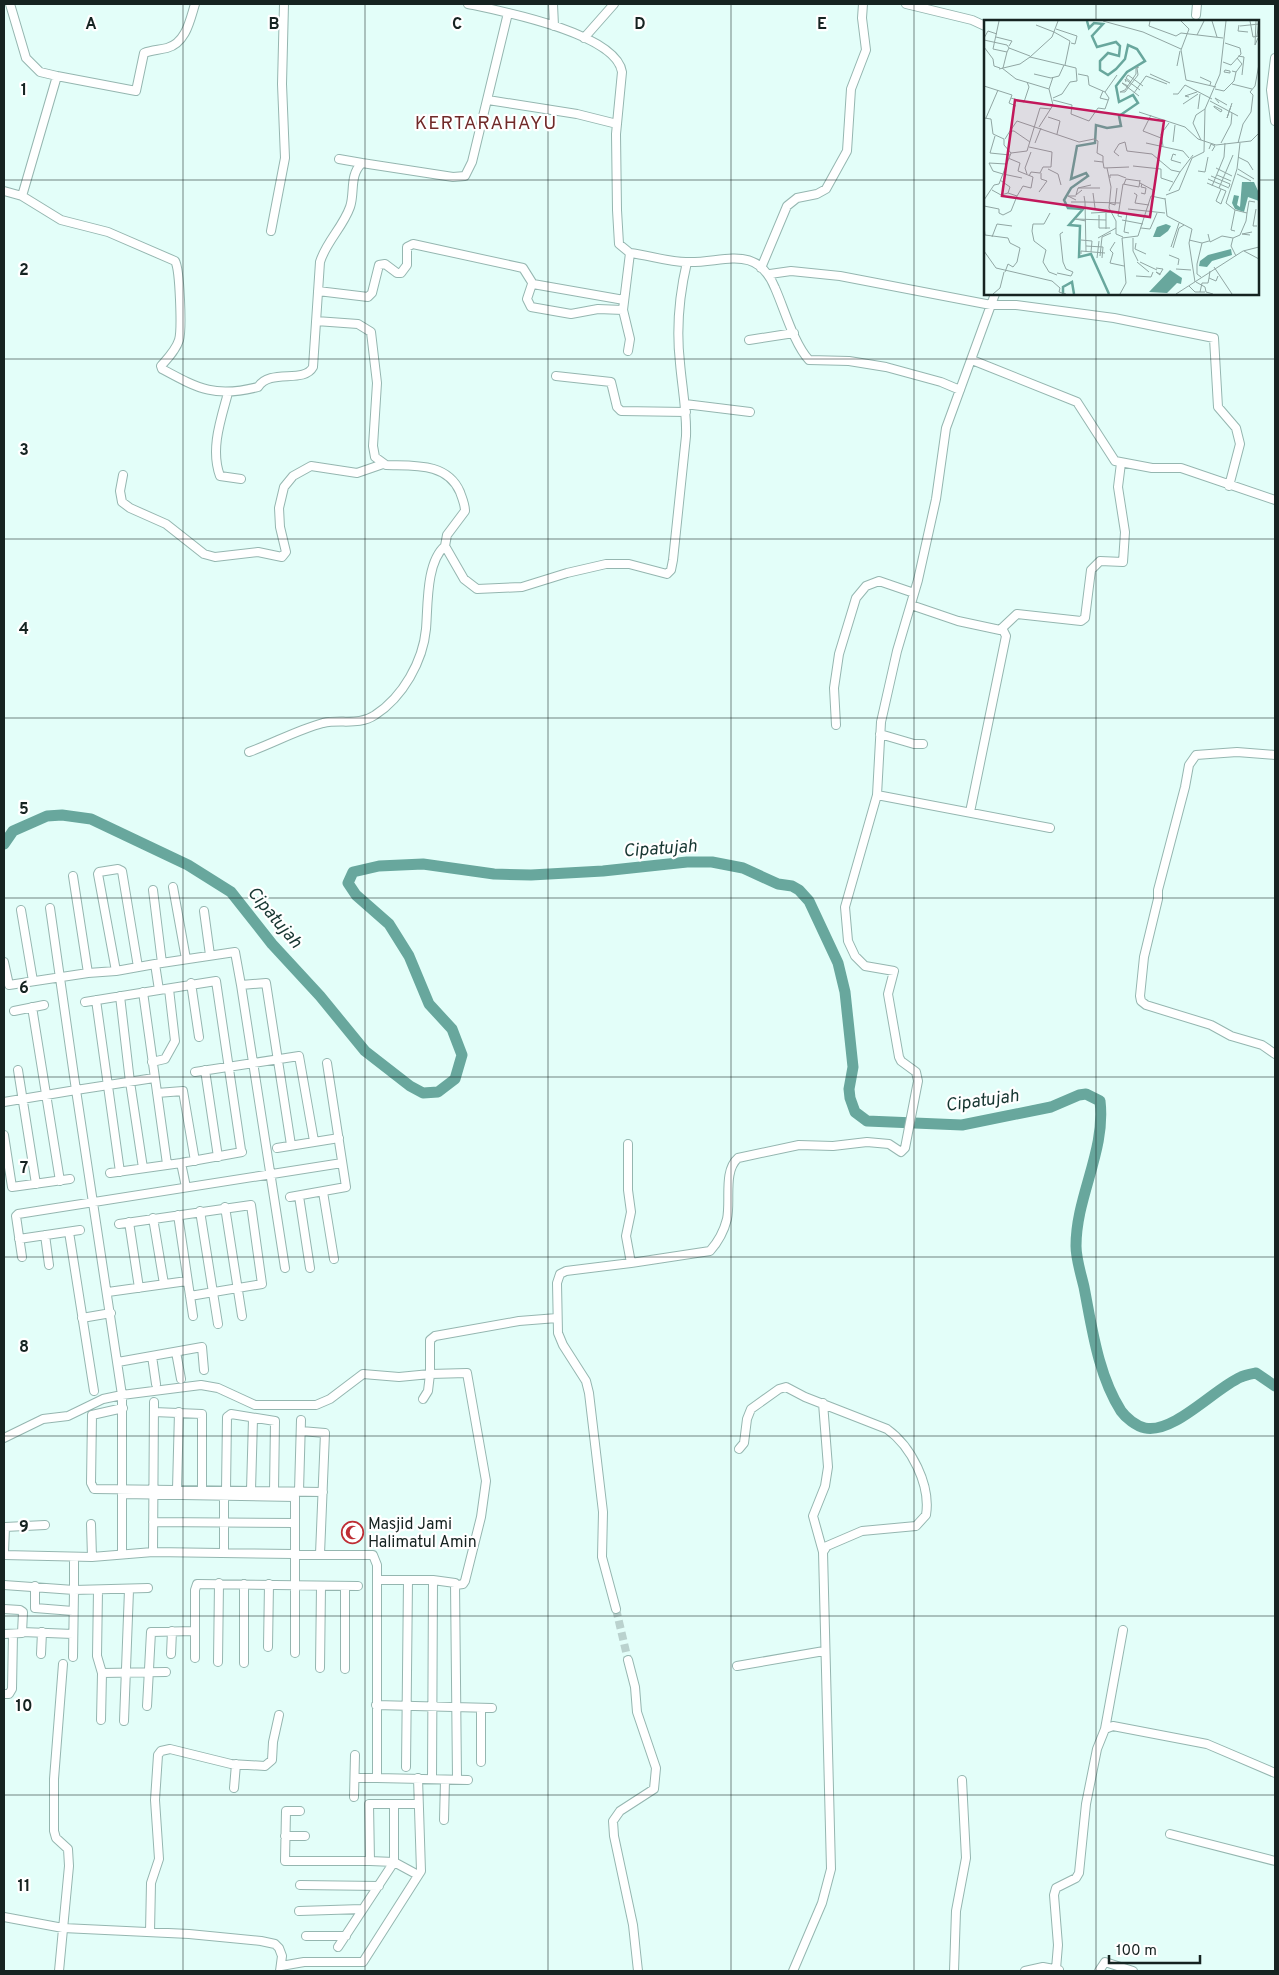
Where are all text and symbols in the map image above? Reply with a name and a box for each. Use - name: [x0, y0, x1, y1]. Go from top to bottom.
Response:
- text: A: [85, 15, 97, 35]
- text: B: [268, 15, 280, 35]
- text: C: [452, 15, 462, 35]
- text: D: [634, 15, 646, 35]
- text: E: [817, 15, 827, 35]
- inset map: [984, 20, 1259, 295]
- text: 1: [21, 81, 27, 101]
- district label: KERTARAHAYU: [415, 112, 557, 136]
- text: 2: [19, 261, 29, 281]
- text: 3: [19, 441, 29, 461]
- text: 4: [19, 620, 29, 640]
- text: 5: [19, 800, 29, 820]
- water label: Cipatujah: [622, 835, 698, 864]
- water label: Cipatujah: [241, 882, 307, 954]
- text: 6: [19, 979, 29, 999]
- water label: Cipatujah: [944, 1085, 1021, 1118]
- text: 7: [20, 1159, 28, 1179]
- text: 8: [19, 1338, 29, 1358]
- place label: Masjid Jami Halimatul Amin: [368, 1515, 477, 1553]
- text: 9: [19, 1518, 29, 1538]
- mosque icon: Masjid Jami Halimatul Amin: [340, 1520, 364, 1544]
- text: 10: [16, 1697, 32, 1717]
- text: 11: [18, 1877, 30, 1897]
- scale bar: [1109, 1932, 1200, 1964]
- text: 100 m: [1116, 1942, 1157, 1961]

